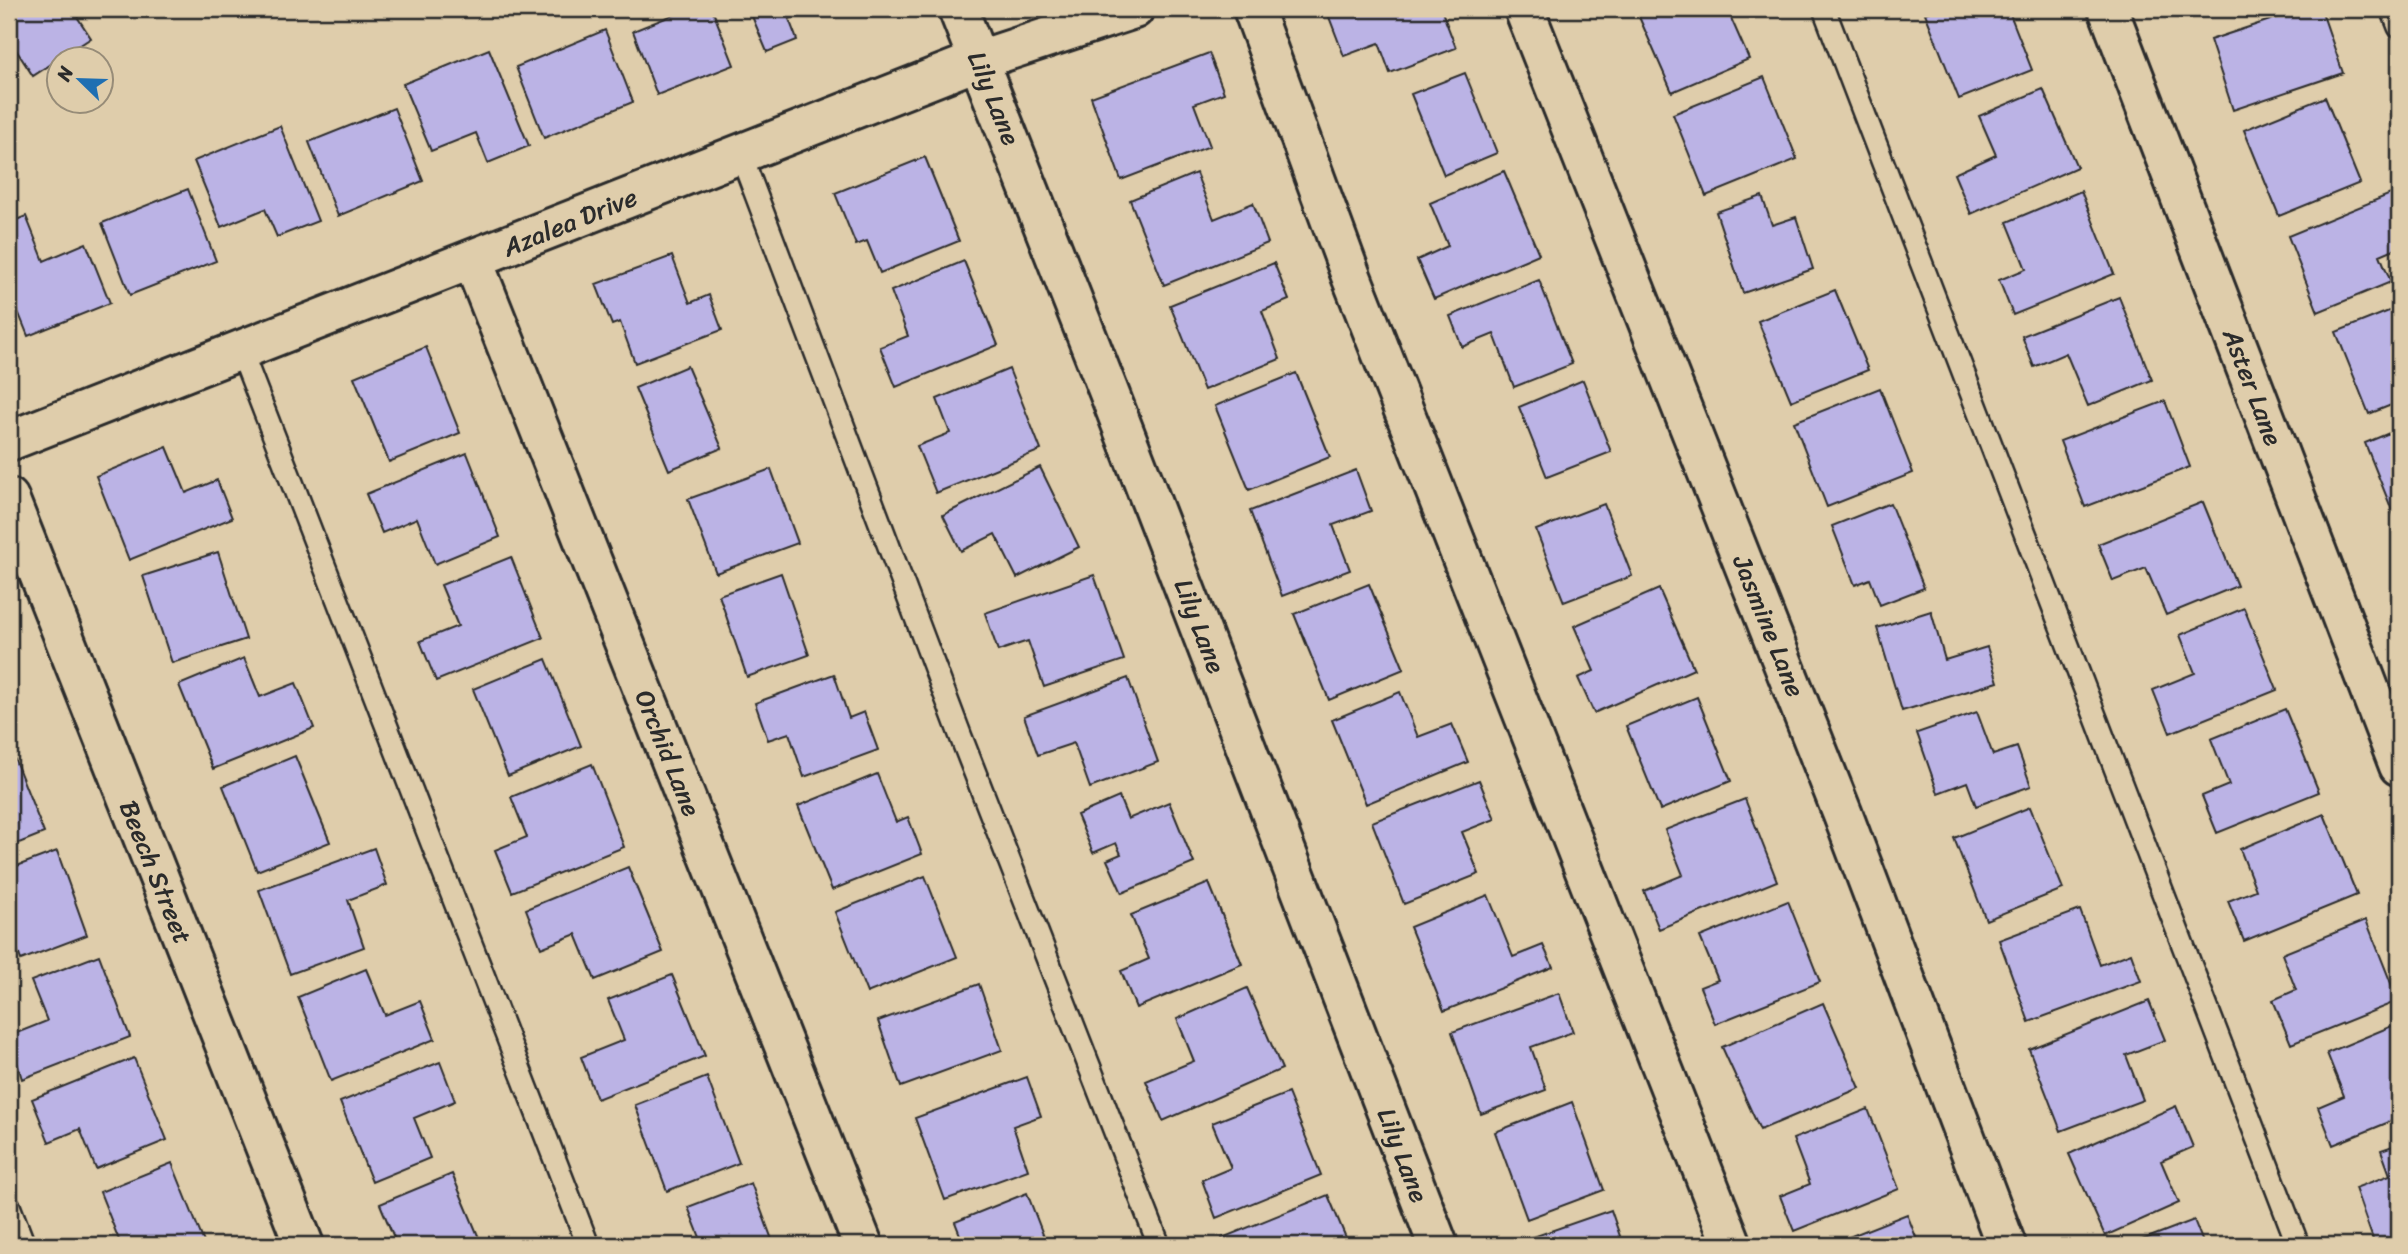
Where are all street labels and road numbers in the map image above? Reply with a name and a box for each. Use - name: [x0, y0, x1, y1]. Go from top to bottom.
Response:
- street label: Lily Lane: [954, 44, 1034, 153]
- street label: Azalea Drive: [495, 174, 644, 270]
- street label: Aster Lane: [2209, 321, 2297, 453]
- street label: Jasmine Lane: [1719, 547, 1818, 704]
- street label: Lily Lane: [1161, 572, 1239, 681]
- street label: Orchid Lane: [622, 683, 714, 824]
- street label: Beech Street: [106, 793, 206, 951]
- street label: Lily Lane: [1364, 1101, 1442, 1210]

